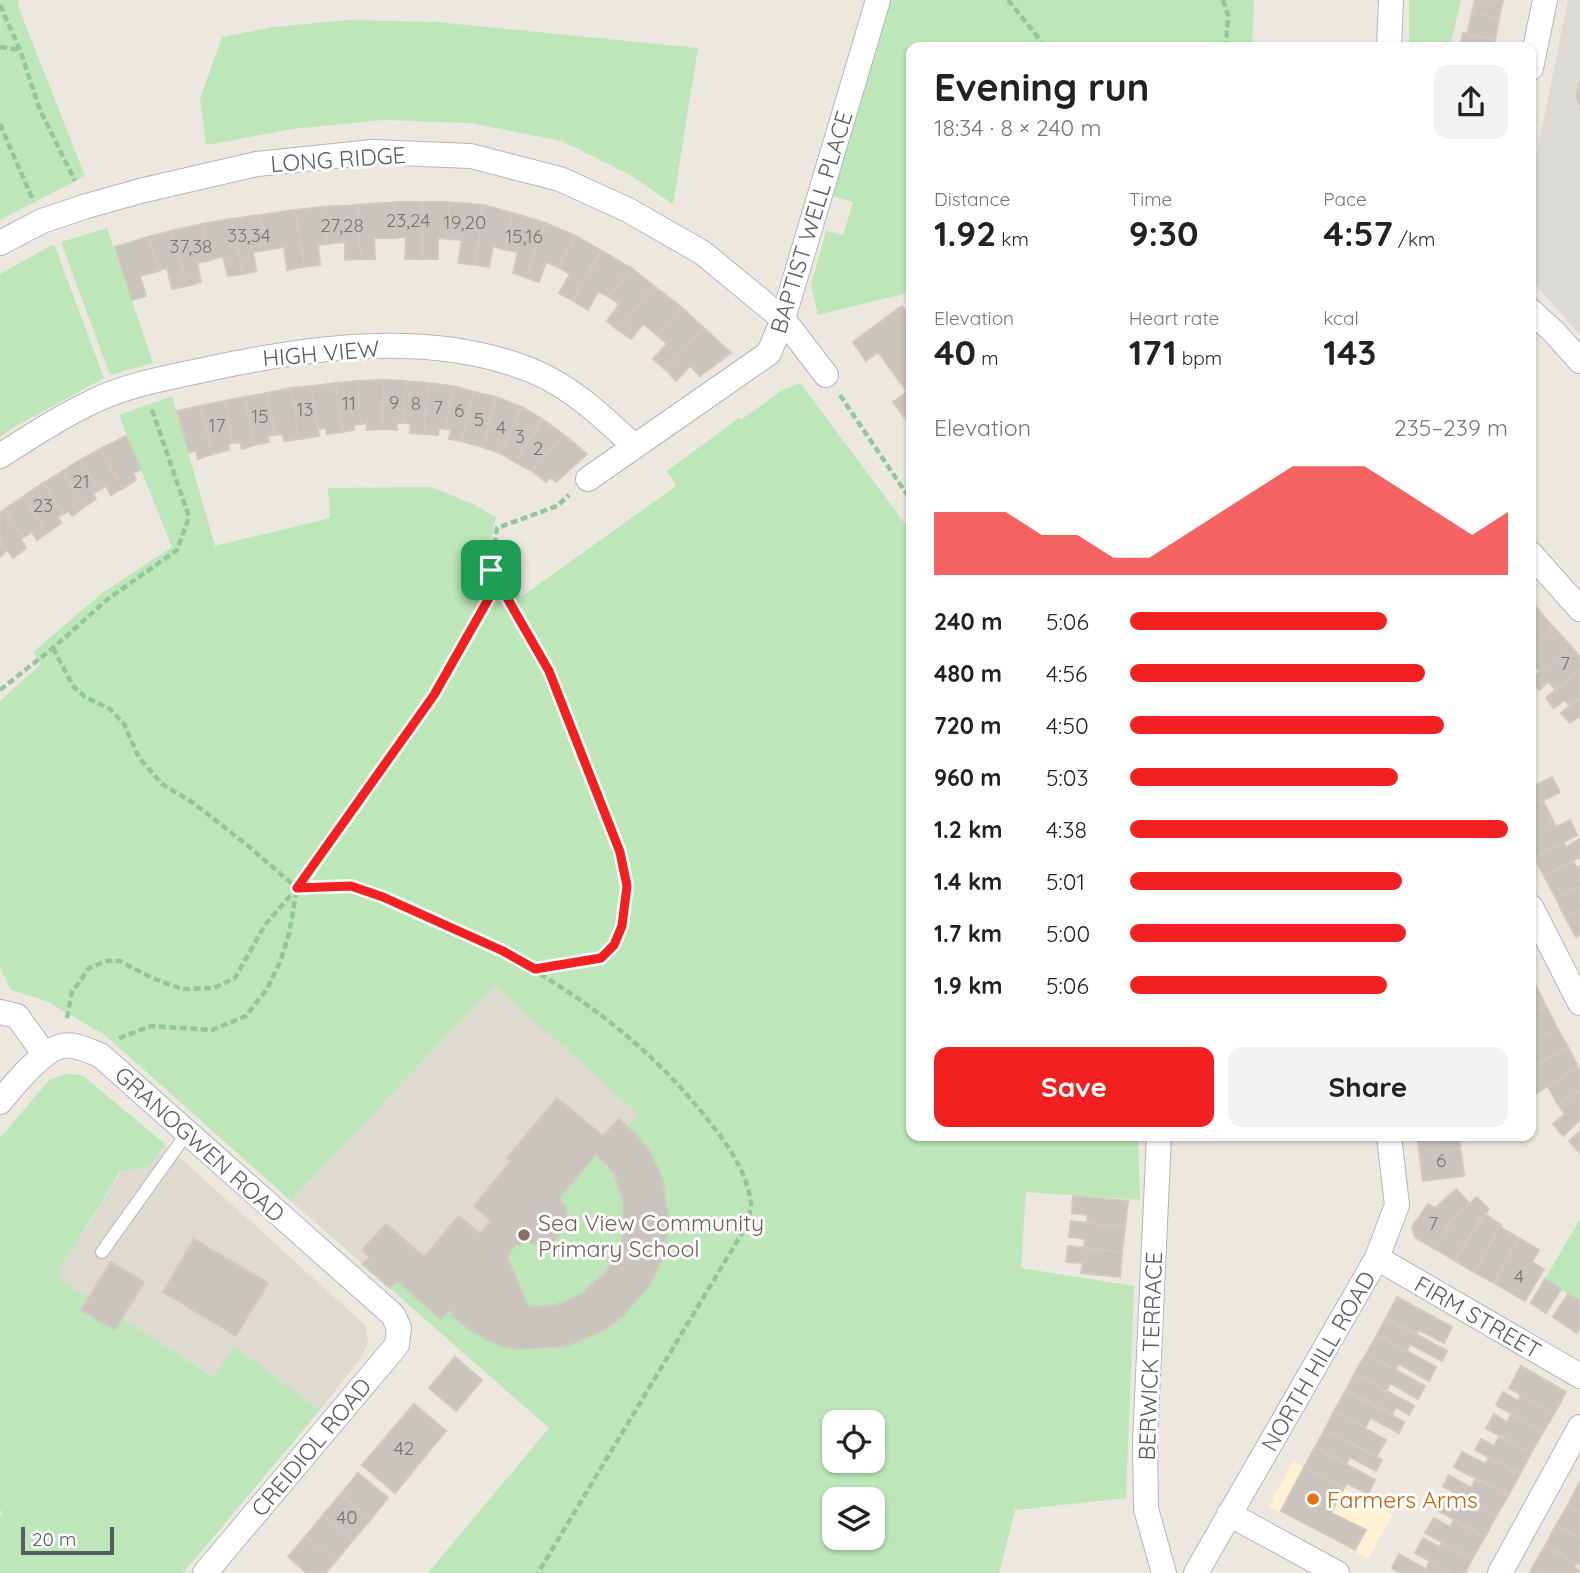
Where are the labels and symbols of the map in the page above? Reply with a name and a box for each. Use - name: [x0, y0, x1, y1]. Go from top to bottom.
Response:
- street label: BAPTIST WELL PLACE: [763, 107, 859, 337]
- street label: LONG RIDGE: [269, 140, 407, 178]
- house number: 23,24: [386, 208, 430, 232]
- house number: 19,20: [444, 210, 486, 234]
- house number: 27,28: [320, 213, 364, 237]
- house number: 33,34: [227, 223, 271, 247]
- house number: 15,16: [505, 224, 543, 248]
- house number: 37,38: [170, 234, 212, 258]
- street label: HIGH VIEW: [261, 333, 381, 373]
- house number: 9: [389, 390, 399, 414]
- house number: 11: [342, 391, 356, 415]
- house number: 8: [411, 391, 421, 415]
- house number: 7: [433, 395, 443, 419]
- house number: 13: [297, 397, 314, 421]
- house number: 6: [454, 398, 464, 422]
- house number: 15: [251, 404, 269, 428]
- house number: 5: [474, 407, 484, 431]
- house number: 17: [209, 413, 226, 437]
- house number: 4: [496, 415, 506, 439]
- house number: 3: [515, 424, 525, 448]
- house number: 2: [533, 436, 543, 460]
- house number: 21: [72, 469, 90, 493]
- house number: 23: [33, 493, 53, 517]
- pin: [461, 540, 521, 600]
- house number: 7: [1560, 651, 1570, 675]
- street label: GRANOGWEN ROAD: [109, 1060, 291, 1228]
- house number: 6: [1436, 1148, 1446, 1172]
- place label: Sea View Community Primary School: [538, 1208, 764, 1263]
- house number: 7: [1428, 1211, 1438, 1235]
- marker: Sea View Community Primary School: [516, 1227, 532, 1243]
- street label: BERWICK TERRACE: [1132, 1251, 1168, 1461]
- house number: 4: [1514, 1264, 1524, 1288]
- street label: NORTH HILL ROAD: [1255, 1266, 1381, 1456]
- street label: FIRM STREET: [1409, 1269, 1547, 1365]
- street label: CREIDIOL ROAD: [245, 1372, 377, 1522]
- house number: 42: [394, 1436, 414, 1460]
- place label: Farmers Arms: [1327, 1485, 1478, 1514]
- marker: Farmers Arms: [1305, 1491, 1321, 1507]
- house number: 40: [336, 1505, 358, 1529]
- scale bar: [21, 1524, 114, 1556]

